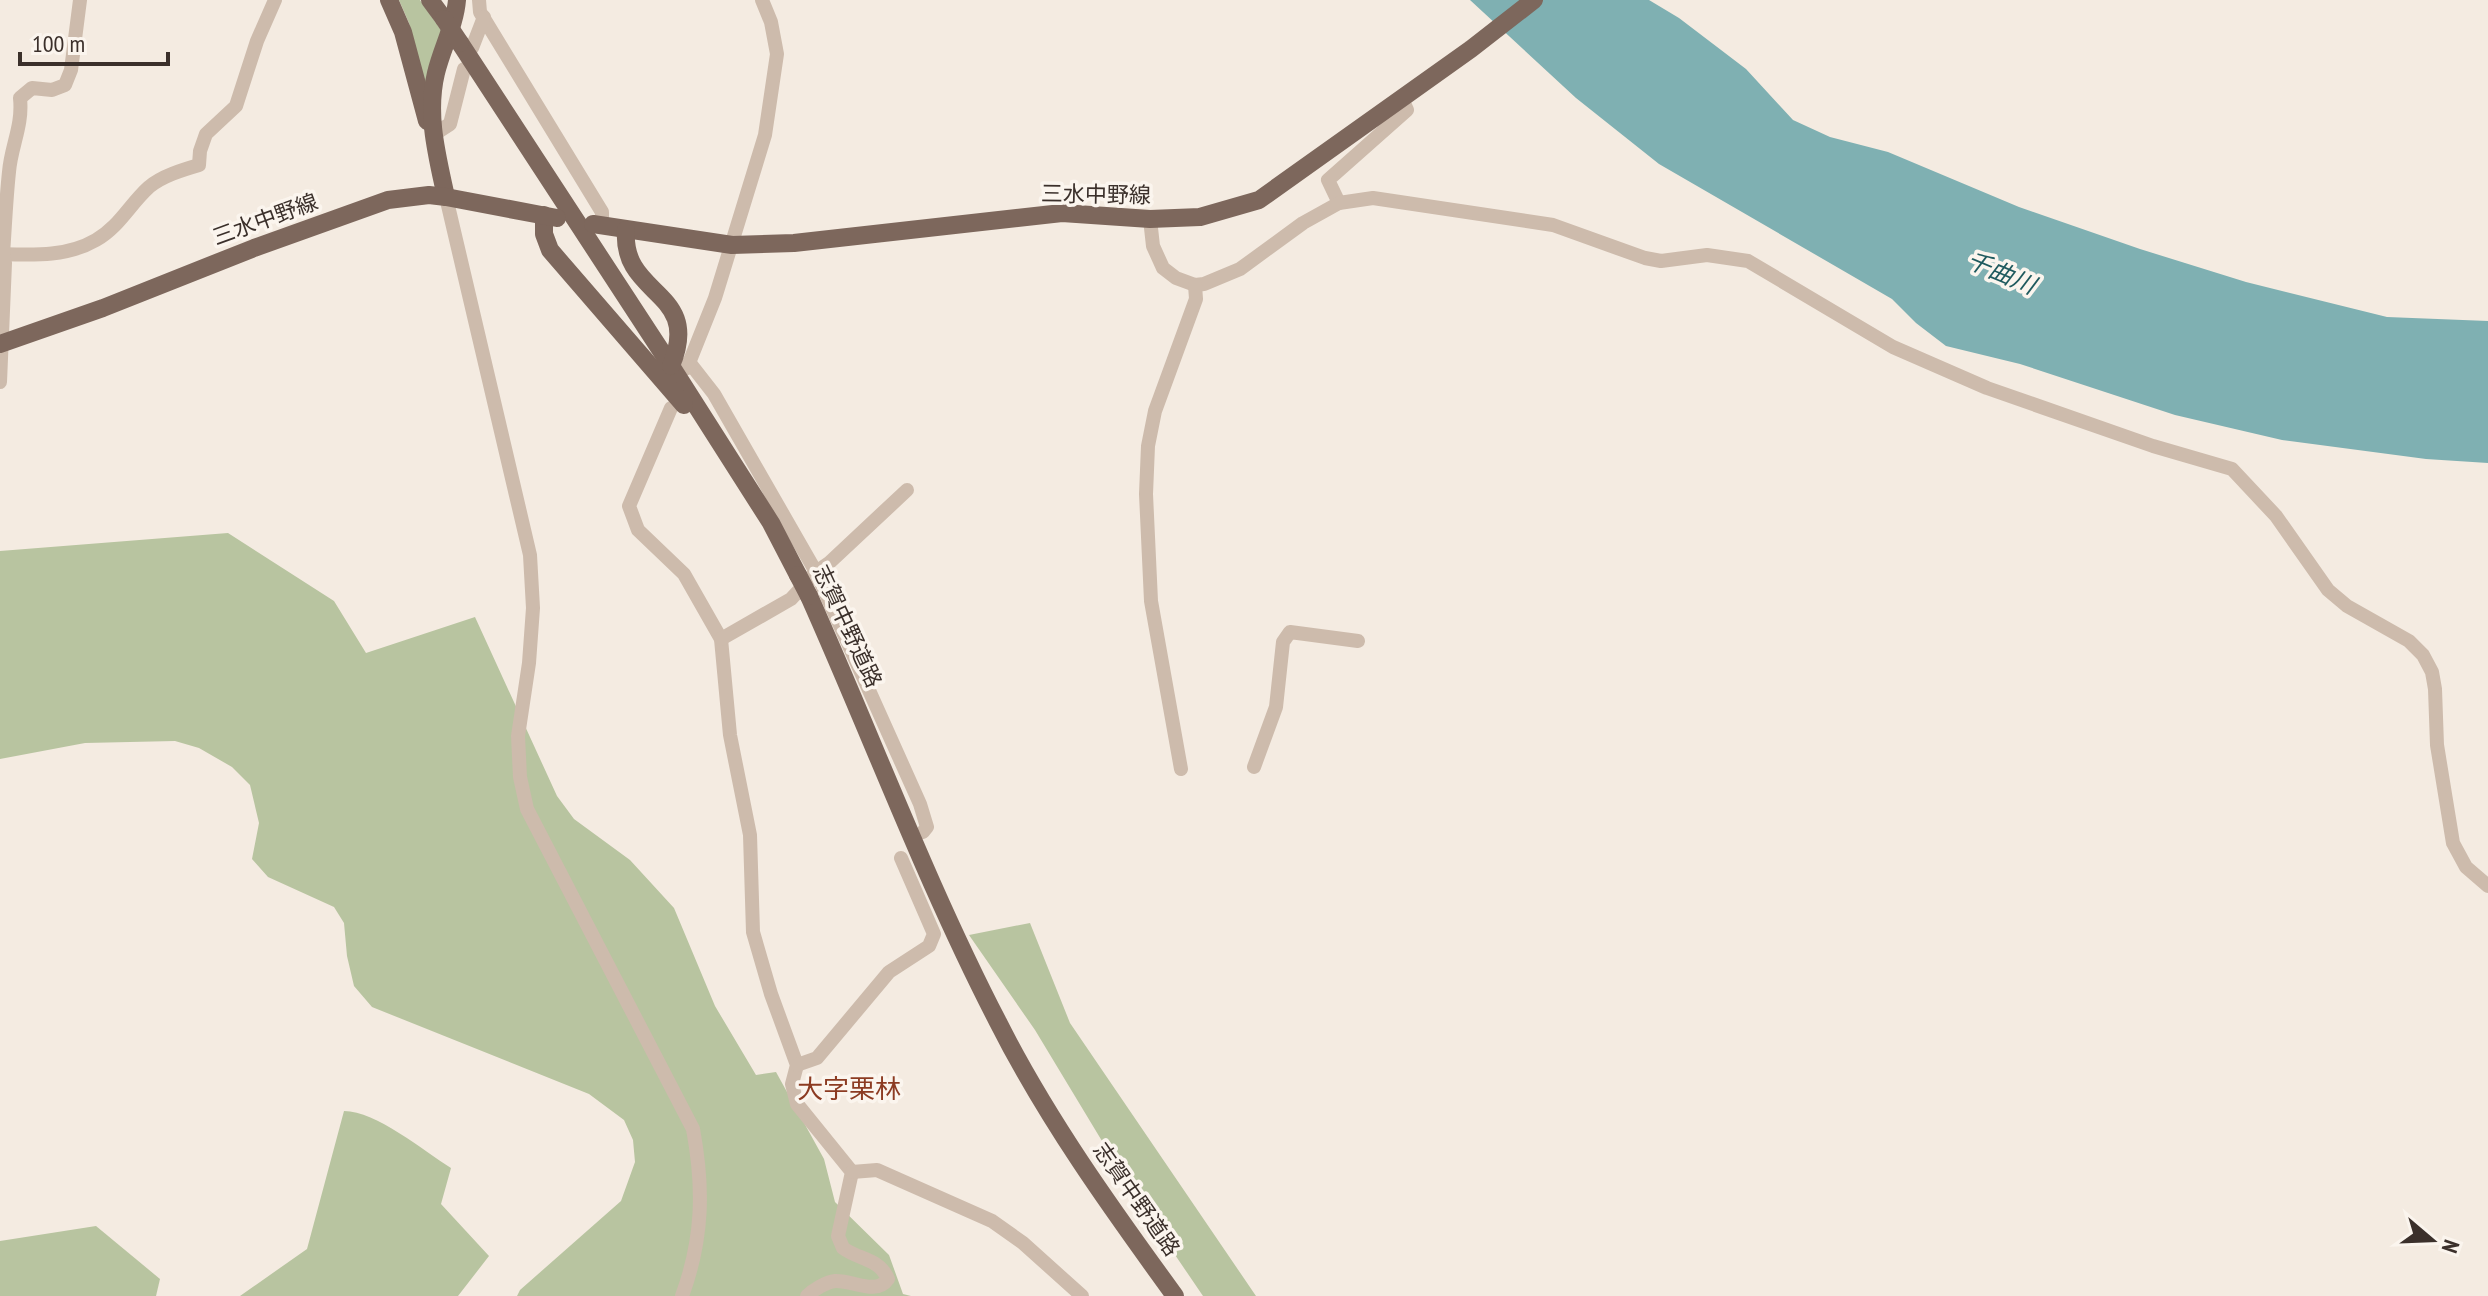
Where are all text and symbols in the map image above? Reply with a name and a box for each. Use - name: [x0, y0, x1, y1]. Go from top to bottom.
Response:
- scale bar: [20, 16, 168, 66]
- text: 100 m: [32, 28, 85, 59]
- street label: 三水中野線: [1041, 179, 1151, 209]
- street label: 三水中野線: [209, 187, 321, 251]
- water label: 千曲川: [1962, 244, 2043, 302]
- street label: 志賀中野道路: [807, 560, 889, 692]
- district label: 大字栗林: [797, 1072, 901, 1105]
- street label: 志賀中野道路: [1088, 1137, 1186, 1261]
- north arrow: [2392, 1200, 2472, 1280]
- text: N: [2436, 1236, 2466, 1257]

